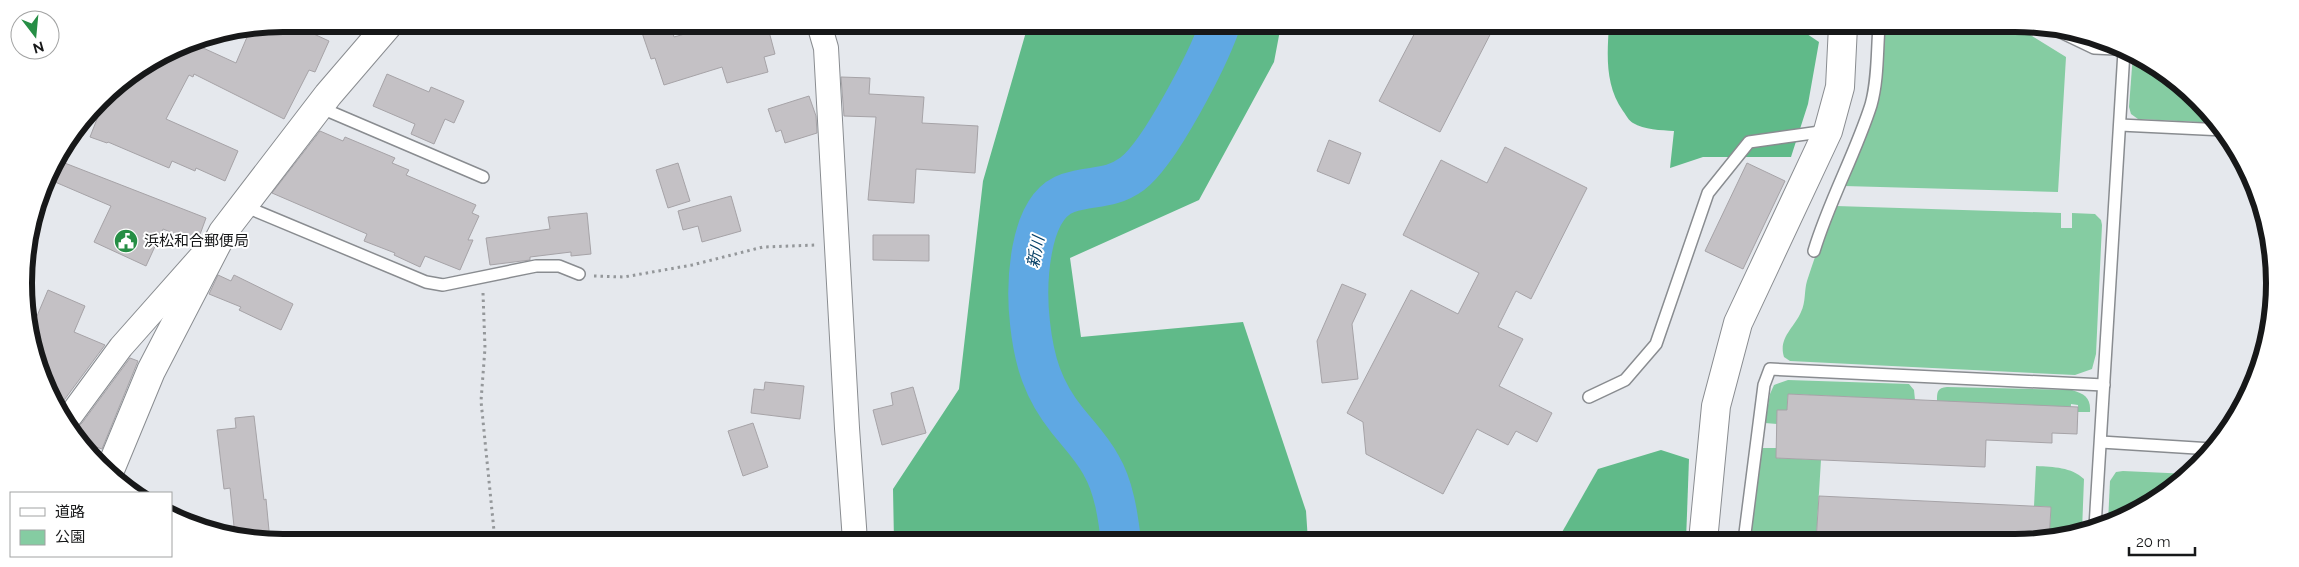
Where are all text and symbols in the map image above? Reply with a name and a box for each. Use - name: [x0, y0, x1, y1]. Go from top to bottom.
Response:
- north arrow: [10, 10, 60, 60]
- text: N: [31, 38, 46, 57]
- public building icon: 浜松和合郵便局: [113, 228, 139, 254]
- place label: 浜松和合郵便局: [144, 232, 249, 250]
- water label: 新川: [1023, 233, 1048, 270]
- legend: [10, 492, 172, 557]
- text: 道路: [55, 503, 85, 521]
- scale bar: [2129, 524, 2195, 556]
- text: 公園: [55, 528, 85, 546]
- text: 20 m: [2136, 533, 2171, 551]

